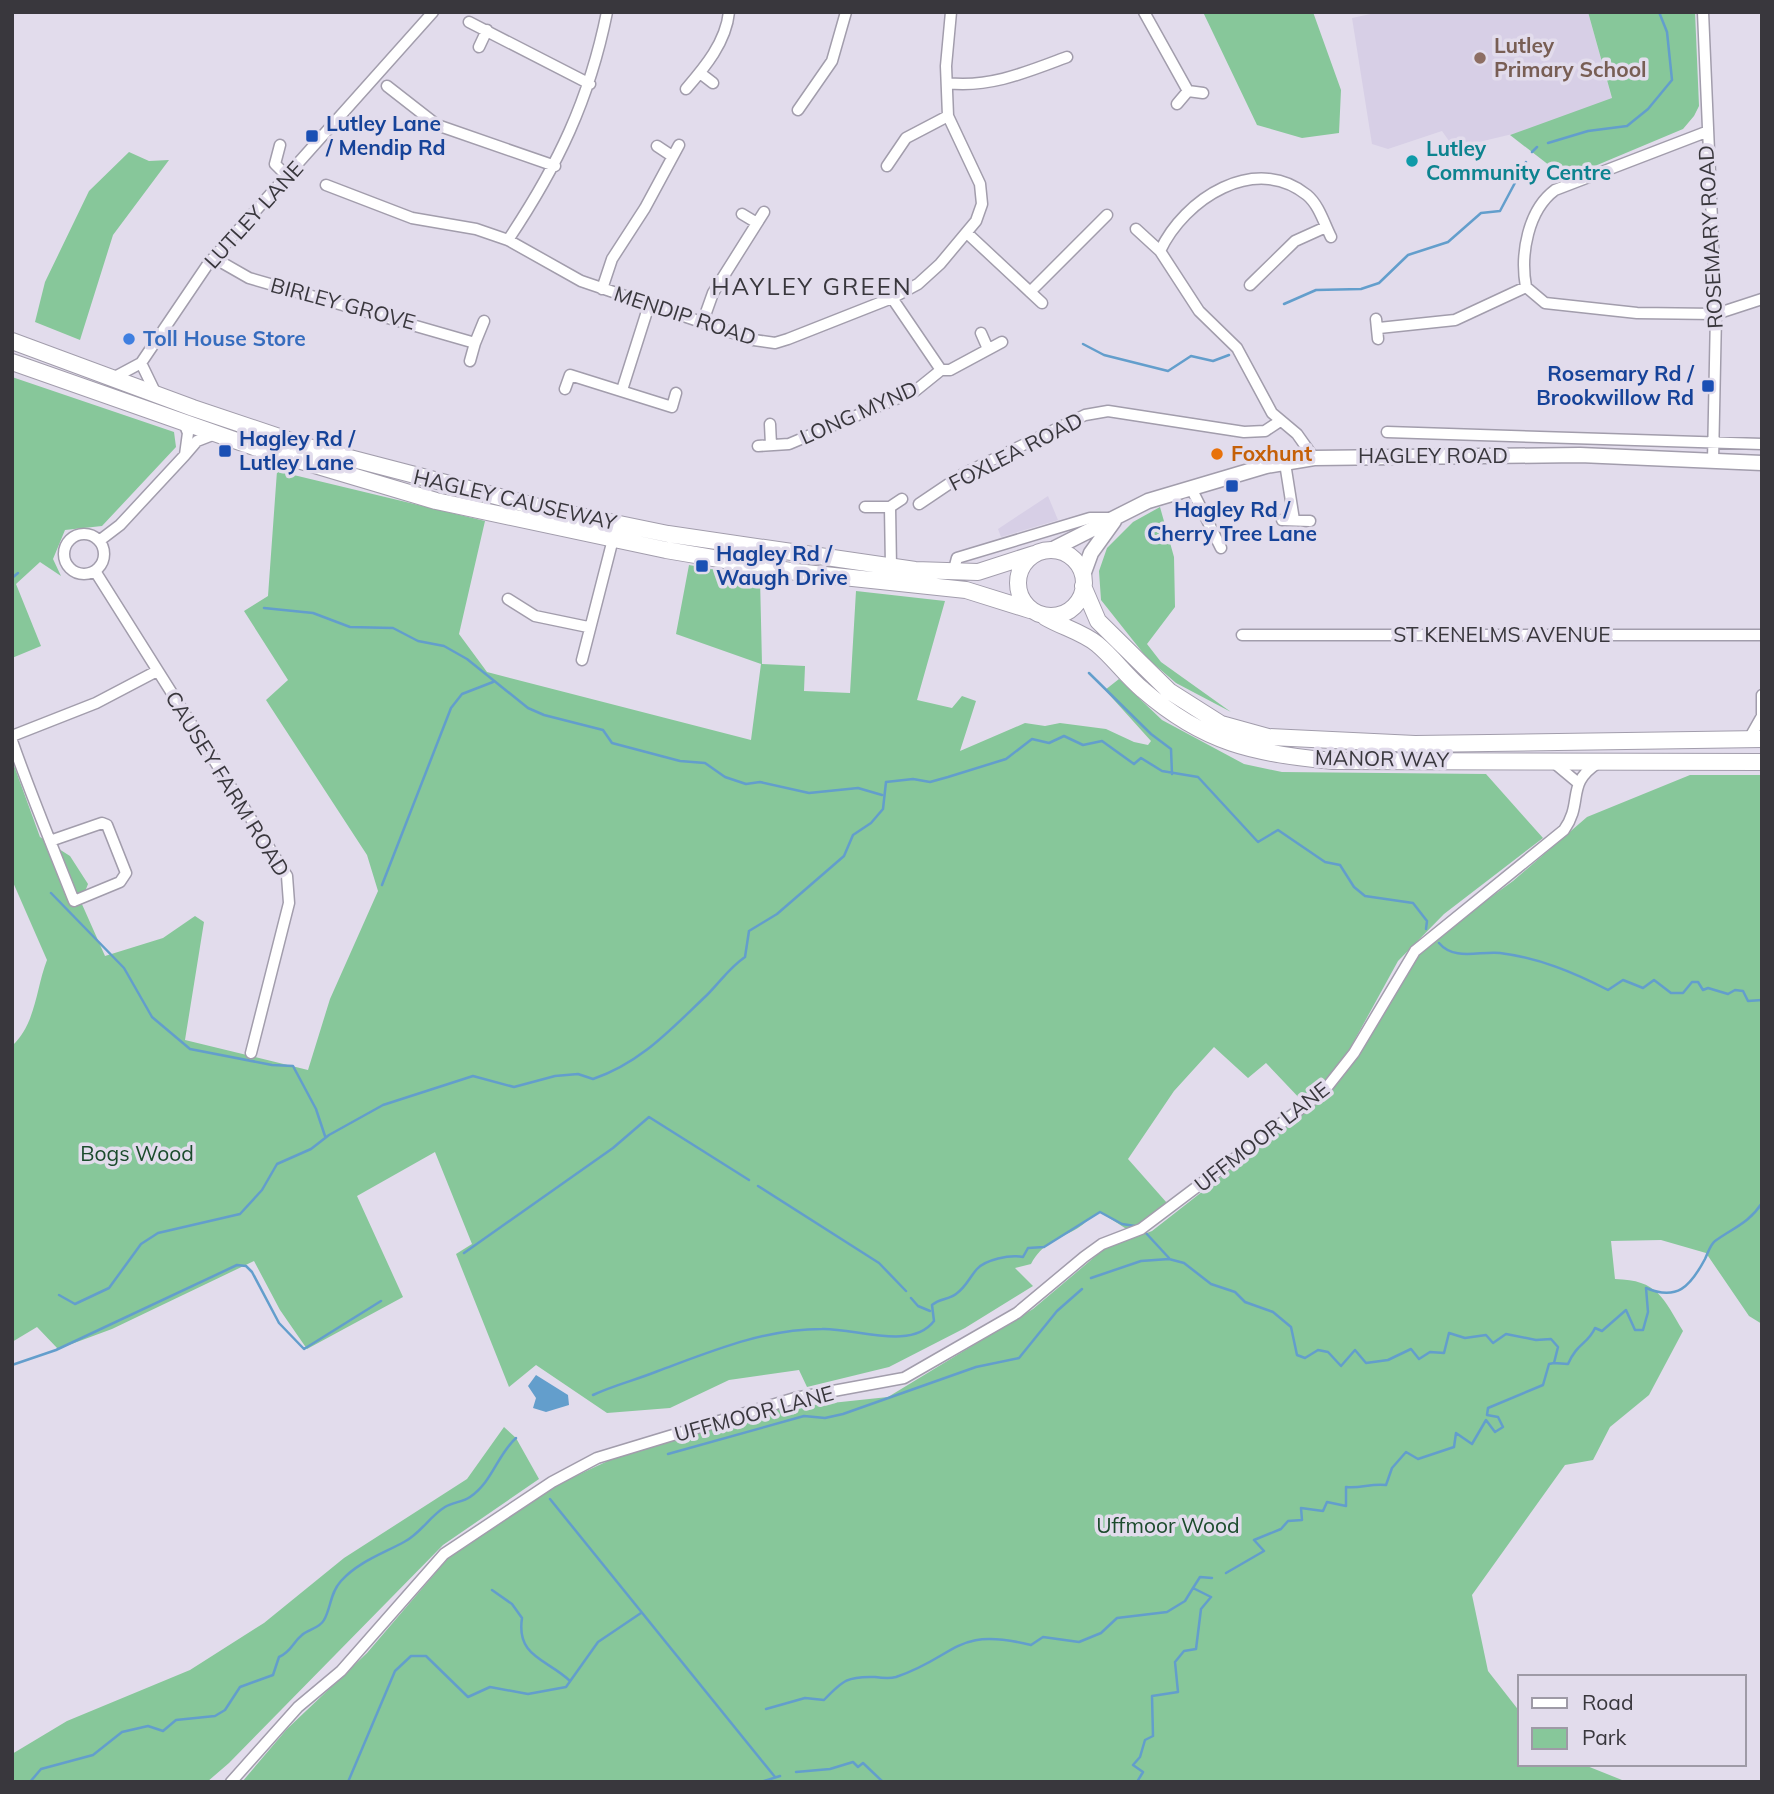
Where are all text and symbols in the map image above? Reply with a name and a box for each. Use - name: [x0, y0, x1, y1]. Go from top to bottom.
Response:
- place label: Lutley Primary School: [1494, 32, 1647, 82]
- marker: Lutley Primary School: [1472, 50, 1488, 66]
- place label: Lutley Lane / Mendip Rd: [325, 110, 446, 160]
- marker: Lutley Lane / Mendip Rd: [304, 128, 320, 144]
- place label: Lutley Community Centre: [1426, 135, 1611, 185]
- street label: ROSEMARY ROAD: [1692, 145, 1728, 329]
- marker: Lutley Community Centre: [1404, 153, 1420, 169]
- street label: LUTLEY LANE: [198, 155, 308, 273]
- street label: BIRLEY GROVE: [268, 271, 418, 335]
- district label: HAYLEY GREEN: [711, 271, 913, 301]
- street label: MENDIP ROAD: [611, 280, 760, 350]
- place label: Toll House Store: [143, 325, 306, 351]
- marker: Toll House Store: [121, 331, 137, 347]
- place label: Rosemary Rd / Brookwillow Rd: [1536, 360, 1695, 410]
- street label: LONG MYND: [796, 375, 921, 450]
- marker: Rosemary Rd / Brookwillow Rd: [1700, 378, 1716, 394]
- street label: FOXLEA ROAD: [944, 406, 1087, 496]
- place label: Hagley Rd / Lutley Lane: [239, 425, 357, 475]
- place label: Foxhunt: [1231, 440, 1312, 466]
- street label: HAGLEY ROAD: [1358, 442, 1508, 468]
- marker: Hagley Rd / Lutley Lane: [217, 443, 233, 459]
- marker: Foxhunt: [1209, 446, 1225, 462]
- street label: HAGLEY CAUSEWAY: [411, 463, 619, 535]
- marker: Hagley Rd / Cherry Tree Lane: [1224, 478, 1240, 494]
- place label: Hagley Rd / Cherry Tree Lane: [1147, 496, 1317, 546]
- place label: Hagley Rd / Waugh Drive: [716, 540, 848, 590]
- marker: Hagley Rd / Waugh Drive: [694, 558, 710, 574]
- street label: ST KENELMS AVENUE: [1393, 621, 1611, 647]
- street label: CAUSEY FARM ROAD: [160, 686, 296, 881]
- street label: MANOR WAY: [1315, 744, 1450, 772]
- street label: UFFMOOR LANE: [1189, 1076, 1334, 1197]
- park label: Bogs Wood: [80, 1140, 194, 1166]
- street label: UFFMOOR LANE: [671, 1379, 836, 1447]
- park label: Uffmoor Wood: [1096, 1512, 1240, 1538]
- legend: [1518, 1675, 1746, 1766]
- text: Road: [1582, 1689, 1633, 1715]
- text: Park: [1582, 1724, 1626, 1750]

